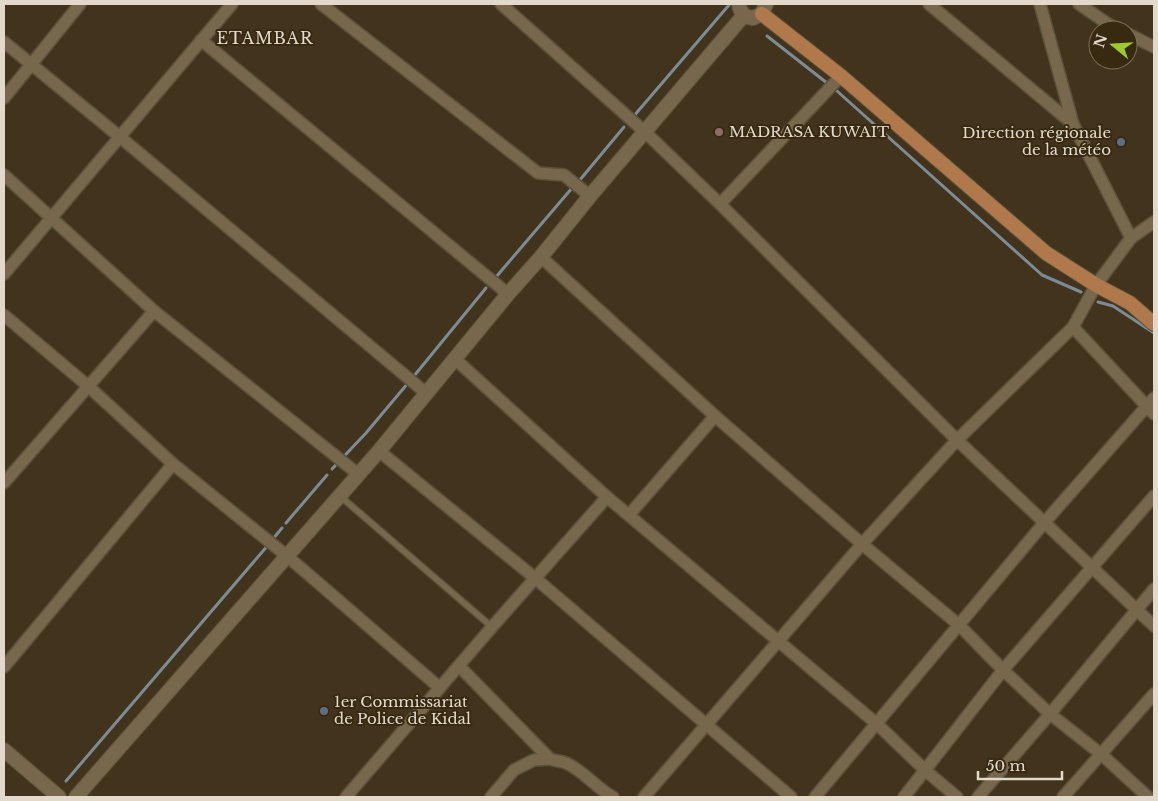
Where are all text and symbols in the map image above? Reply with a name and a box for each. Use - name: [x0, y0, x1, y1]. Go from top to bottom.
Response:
- north arrow: [1088, 20, 1138, 70]
- district label: ETAMBAR: [216, 28, 314, 48]
- text: N: [1090, 32, 1111, 50]
- place label: MADRASA KUWAIT: [729, 122, 889, 141]
- place label: Direction régionale de la météo: [962, 123, 1111, 159]
- marker: MADRASA KUWAIT: [713, 126, 725, 138]
- marker: Direction régionale de la météo: [1115, 136, 1127, 148]
- place label: 1er Commissariat de Police de Kidal: [334, 692, 471, 728]
- marker: 1er Commissariat de Police de Kidal: [318, 705, 330, 717]
- scale bar: [978, 748, 1062, 780]
- text: 50 m: [986, 756, 1026, 775]

